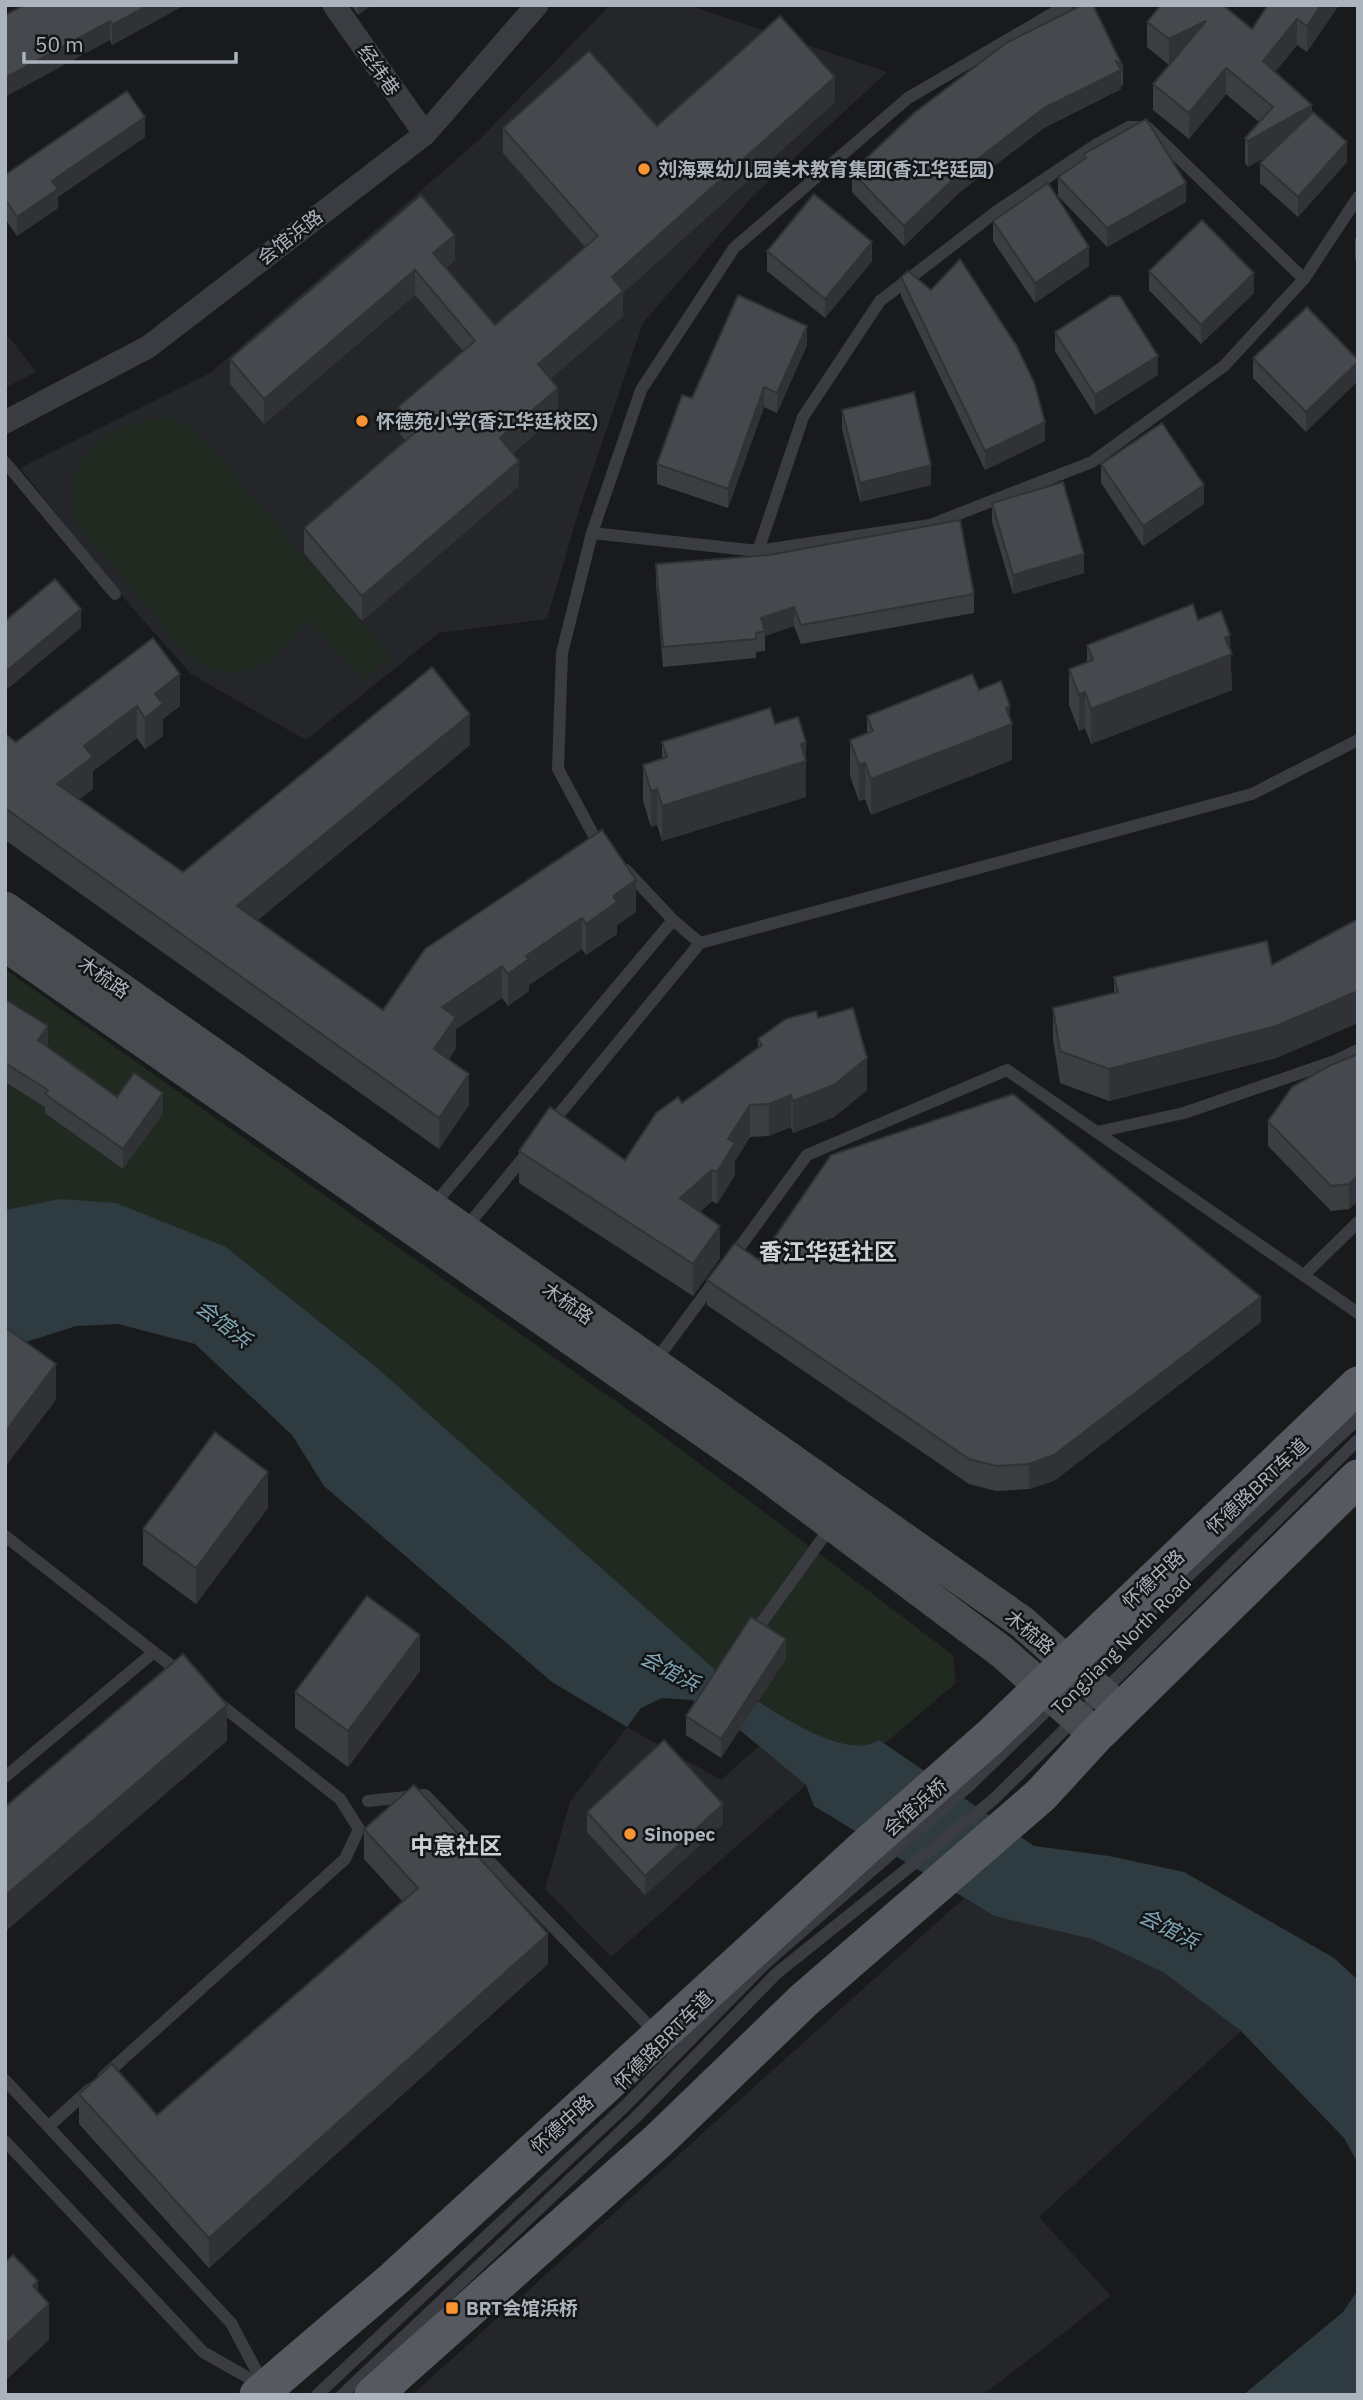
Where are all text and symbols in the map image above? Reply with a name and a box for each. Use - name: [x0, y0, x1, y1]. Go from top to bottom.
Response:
- scale bar: [24, 21, 236, 65]
- text: 50 m: [35, 30, 84, 58]
- street label: 经纬巷: [353, 40, 405, 100]
- place label: 刘海粟幼儿园美术教育集团(香江华廷园): [658, 157, 994, 181]
- marker: 刘海粟幼儿园美术教育集团(香江华廷园): [636, 161, 652, 177]
- street label: 会馆浜路: [253, 204, 327, 270]
- place label: 怀德苑小学(香江华廷校区): [376, 409, 598, 433]
- marker: 怀德苑小学(香江华廷校区): [354, 413, 370, 429]
- street label: 木梳路: [74, 951, 134, 1003]
- district label: 香江华廷社区: [759, 1236, 897, 1266]
- street label: 木梳路: [538, 1277, 598, 1329]
- water label: 会馆浜: [191, 1293, 259, 1355]
- street label: 怀德路BRT车道: [1201, 1433, 1313, 1539]
- street label: 怀德中路: [1117, 1544, 1189, 1614]
- street label: TongJiang North Road: [1046, 1570, 1196, 1720]
- street label: 木梳路: [1000, 1604, 1060, 1660]
- water label: 会馆浜: [636, 1643, 706, 1698]
- street label: 会馆浜桥: [878, 1773, 952, 1841]
- place label: Sinopec: [644, 1822, 716, 1846]
- marker: Sinopec: [622, 1826, 638, 1842]
- district label: 中意社区: [410, 1830, 502, 1860]
- water label: 会馆浜: [1135, 1901, 1205, 1956]
- street label: 怀德路BRT车道: [609, 1986, 717, 2094]
- street label: 怀德中路: [526, 2090, 598, 2158]
- place label: BRT会馆浜桥: [466, 2296, 578, 2320]
- marker: BRT会馆浜桥: [444, 2300, 460, 2316]

